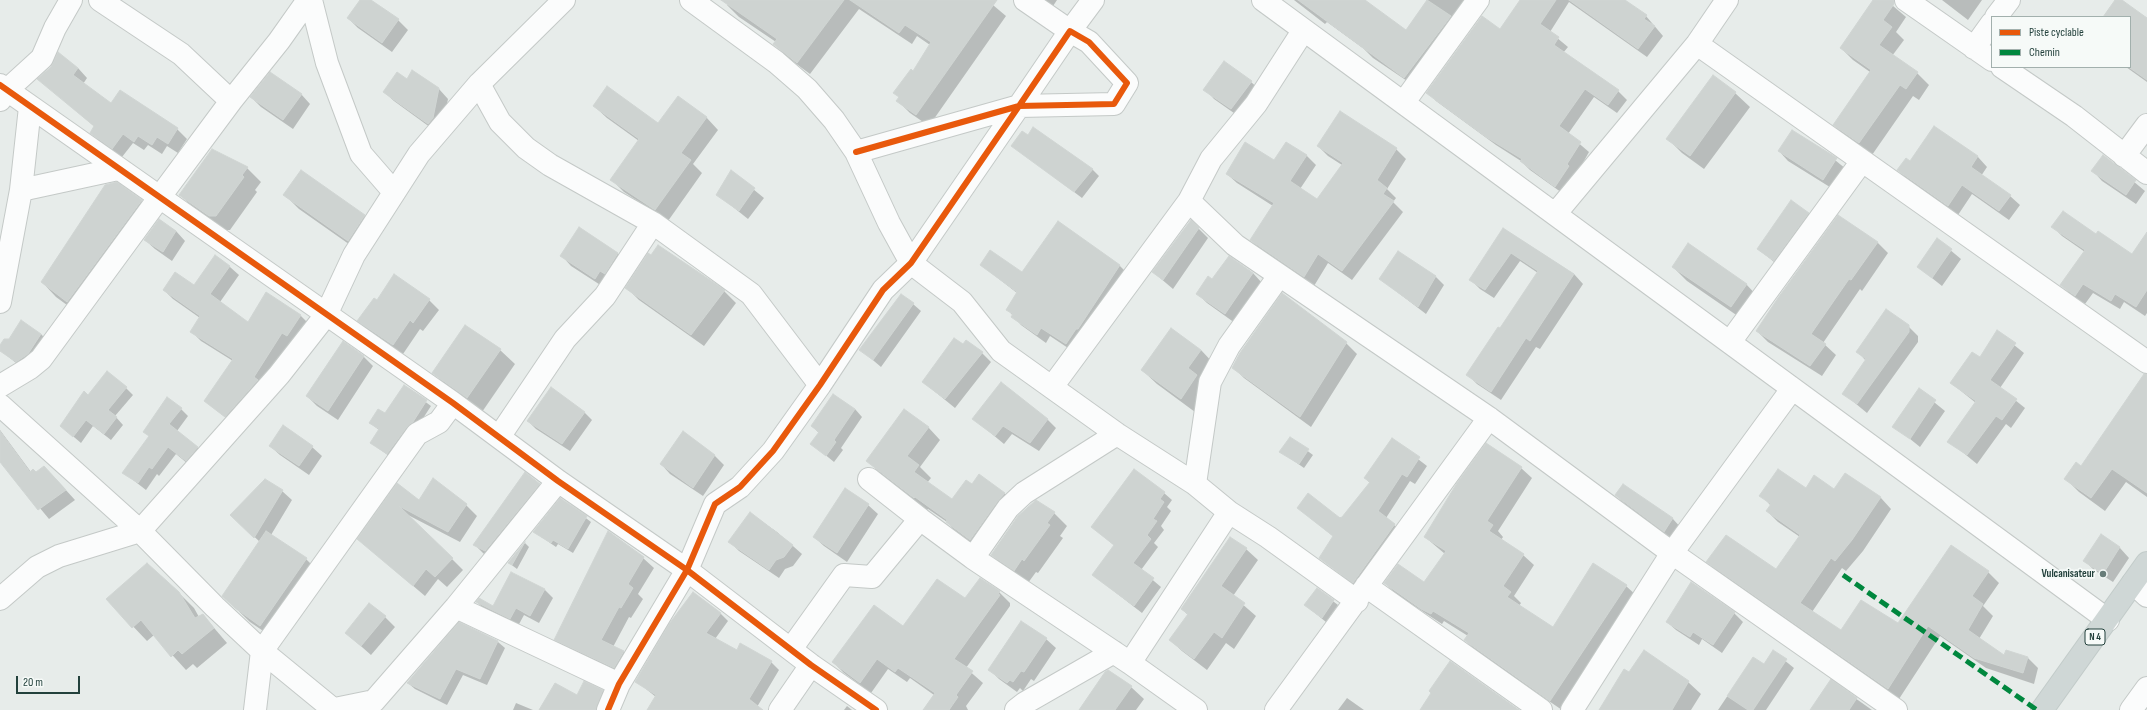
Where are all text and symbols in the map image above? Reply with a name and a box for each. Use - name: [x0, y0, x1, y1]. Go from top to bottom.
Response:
- legend: [1991, 16, 2131, 68]
- text: Piste cyclable: [2029, 25, 2084, 40]
- text: Chemin: [2029, 45, 2060, 60]
- place label: Vulcanisateur: [2041, 567, 2095, 581]
- marker: Vulcanisateur: [2098, 569, 2108, 579]
- road number: N 4: [2085, 629, 2105, 645]
- scale bar: [18, 668, 82, 694]
- text: 20 m: [23, 675, 43, 690]

